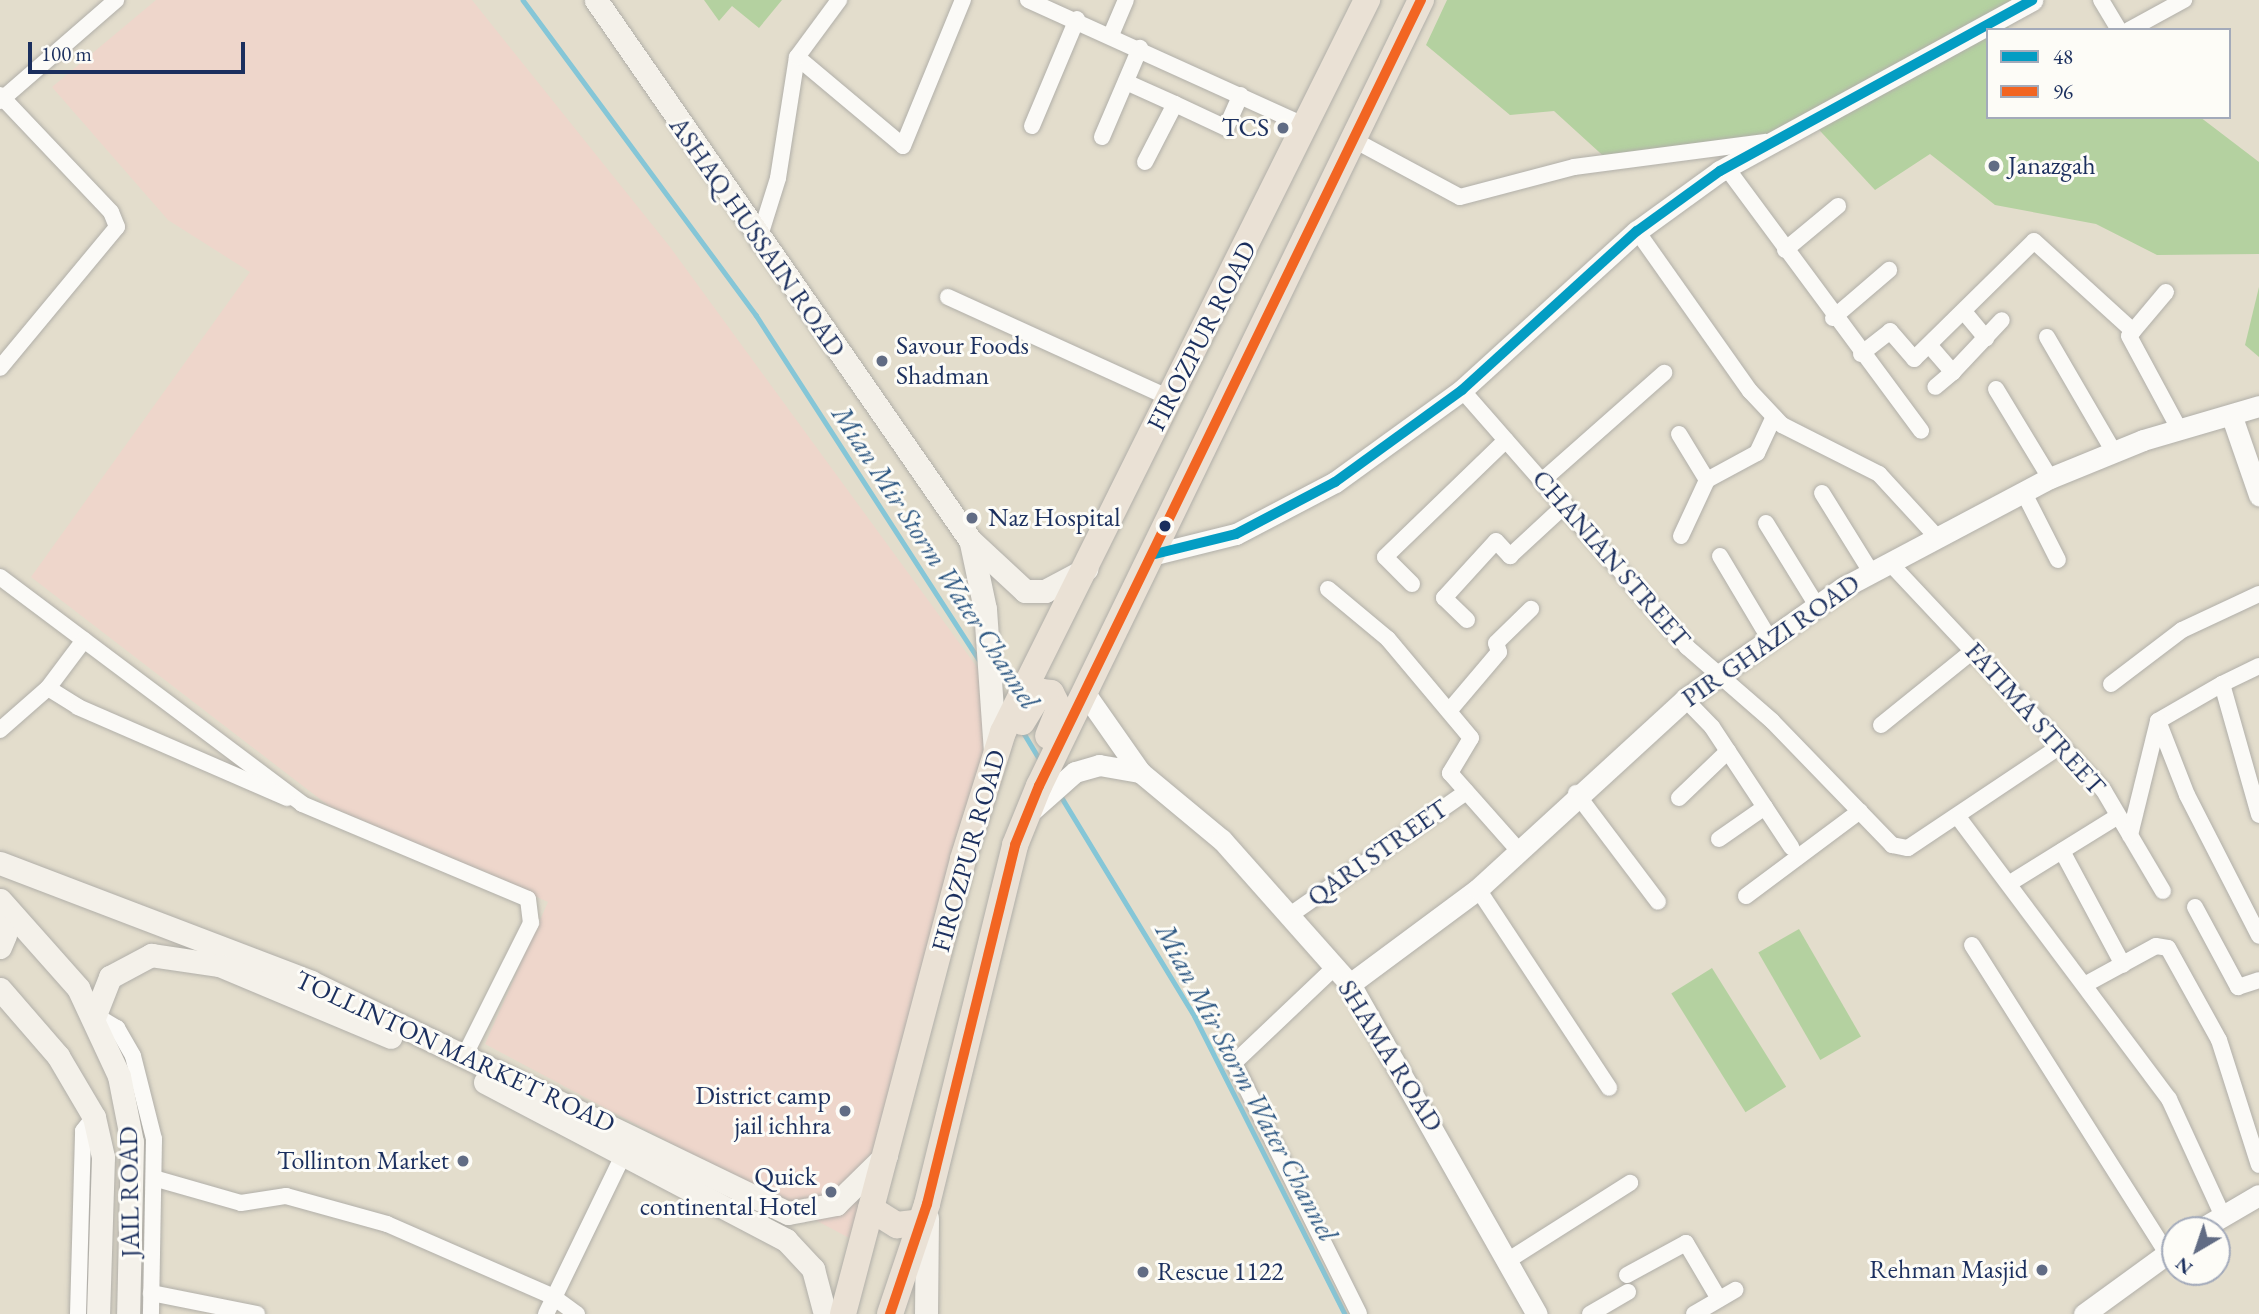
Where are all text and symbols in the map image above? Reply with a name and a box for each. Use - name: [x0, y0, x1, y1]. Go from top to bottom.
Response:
- scale bar: [32, 28, 248, 72]
- legend: [1986, 28, 2231, 119]
- text: 100 m: [41, 40, 92, 67]
- text: 48: [2053, 43, 2073, 70]
- text: 96: [2053, 78, 2073, 105]
- street label: ASHAQ HUSSAIN ROAD: [662, 111, 852, 363]
- place label: TCS: [1222, 112, 1269, 144]
- marker: TCS: [1275, 120, 1291, 136]
- place label: Janazgah: [2008, 150, 2096, 182]
- marker: Janazgah: [1986, 158, 2002, 174]
- street label: FIROZPUR ROAD: [1141, 236, 1263, 436]
- place label: Savour Foods Shadman: [896, 330, 1029, 392]
- marker: Savour Foods Shadman: [874, 353, 890, 369]
- water label: Mian Mir Storm Water Channel: [825, 399, 1047, 715]
- street label: CHANIAN STREET: [1525, 464, 1697, 654]
- place label: Naz Hospital: [988, 502, 1120, 534]
- marker: Naz Hospital: [962, 508, 982, 528]
- unlabelled marker: [1158, 519, 1172, 533]
- street label: PIR GHAZI ROAD: [1676, 568, 1866, 714]
- street label: FATIMA STREET: [1958, 636, 2112, 802]
- street label: FIROZPUR ROAD: [925, 746, 1013, 956]
- street label: QARI STREET: [1302, 793, 1454, 913]
- water label: Mian Mir Storm Water Channel: [1149, 917, 1345, 1247]
- street label: TOLLINTON MARKET ROAD: [290, 964, 620, 1140]
- street label: SHAMA ROAD: [1331, 974, 1449, 1138]
- place label: District camp jail ichhra: [695, 1080, 831, 1142]
- marker: District camp jail ichhra: [837, 1103, 853, 1119]
- street label: JAIL ROAD: [113, 1126, 147, 1258]
- place label: Tollinton Market: [277, 1145, 449, 1177]
- marker: Tollinton Market: [455, 1153, 471, 1169]
- place label: Quick continental Hotel: [640, 1161, 817, 1222]
- marker: Quick continental Hotel: [823, 1184, 839, 1200]
- north arrow: [2161, 1216, 2231, 1286]
- text: N: [2170, 1252, 2198, 1281]
- place label: Rehman Masjid: [1869, 1254, 2028, 1286]
- place label: Rescue 1122: [1157, 1256, 1284, 1288]
- marker: Rehman Masjid: [2034, 1262, 2050, 1278]
- marker: Rescue 1122: [1135, 1264, 1151, 1280]

